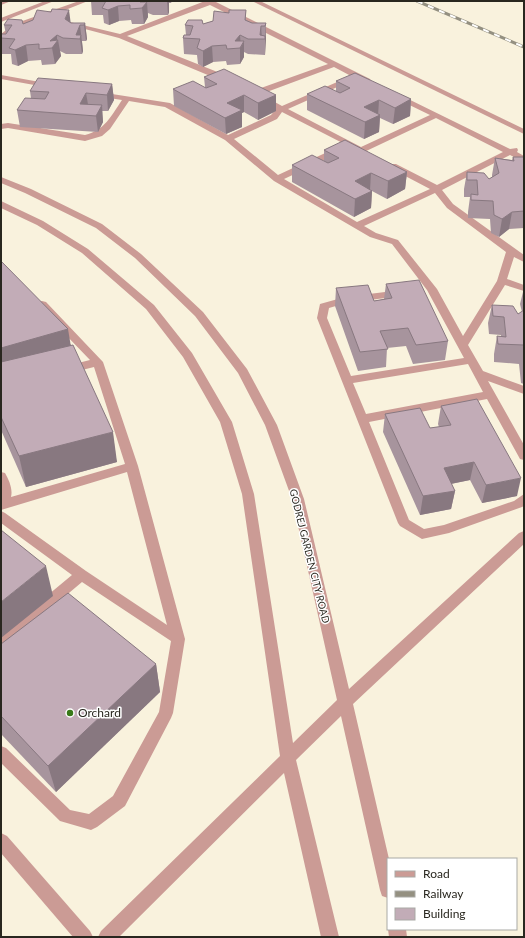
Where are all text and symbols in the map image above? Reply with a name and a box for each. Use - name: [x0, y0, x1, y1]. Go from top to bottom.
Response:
- street label: GODREJ GARDEN CITY ROAD: [288, 488, 333, 625]
- place label: Orchard: [78, 705, 121, 720]
- marker: Orchard: [65, 708, 75, 718]
- legend: [387, 858, 517, 930]
- text: Road: [423, 866, 450, 881]
- text: Railway: [423, 886, 464, 901]
- text: Building: [423, 906, 466, 921]

